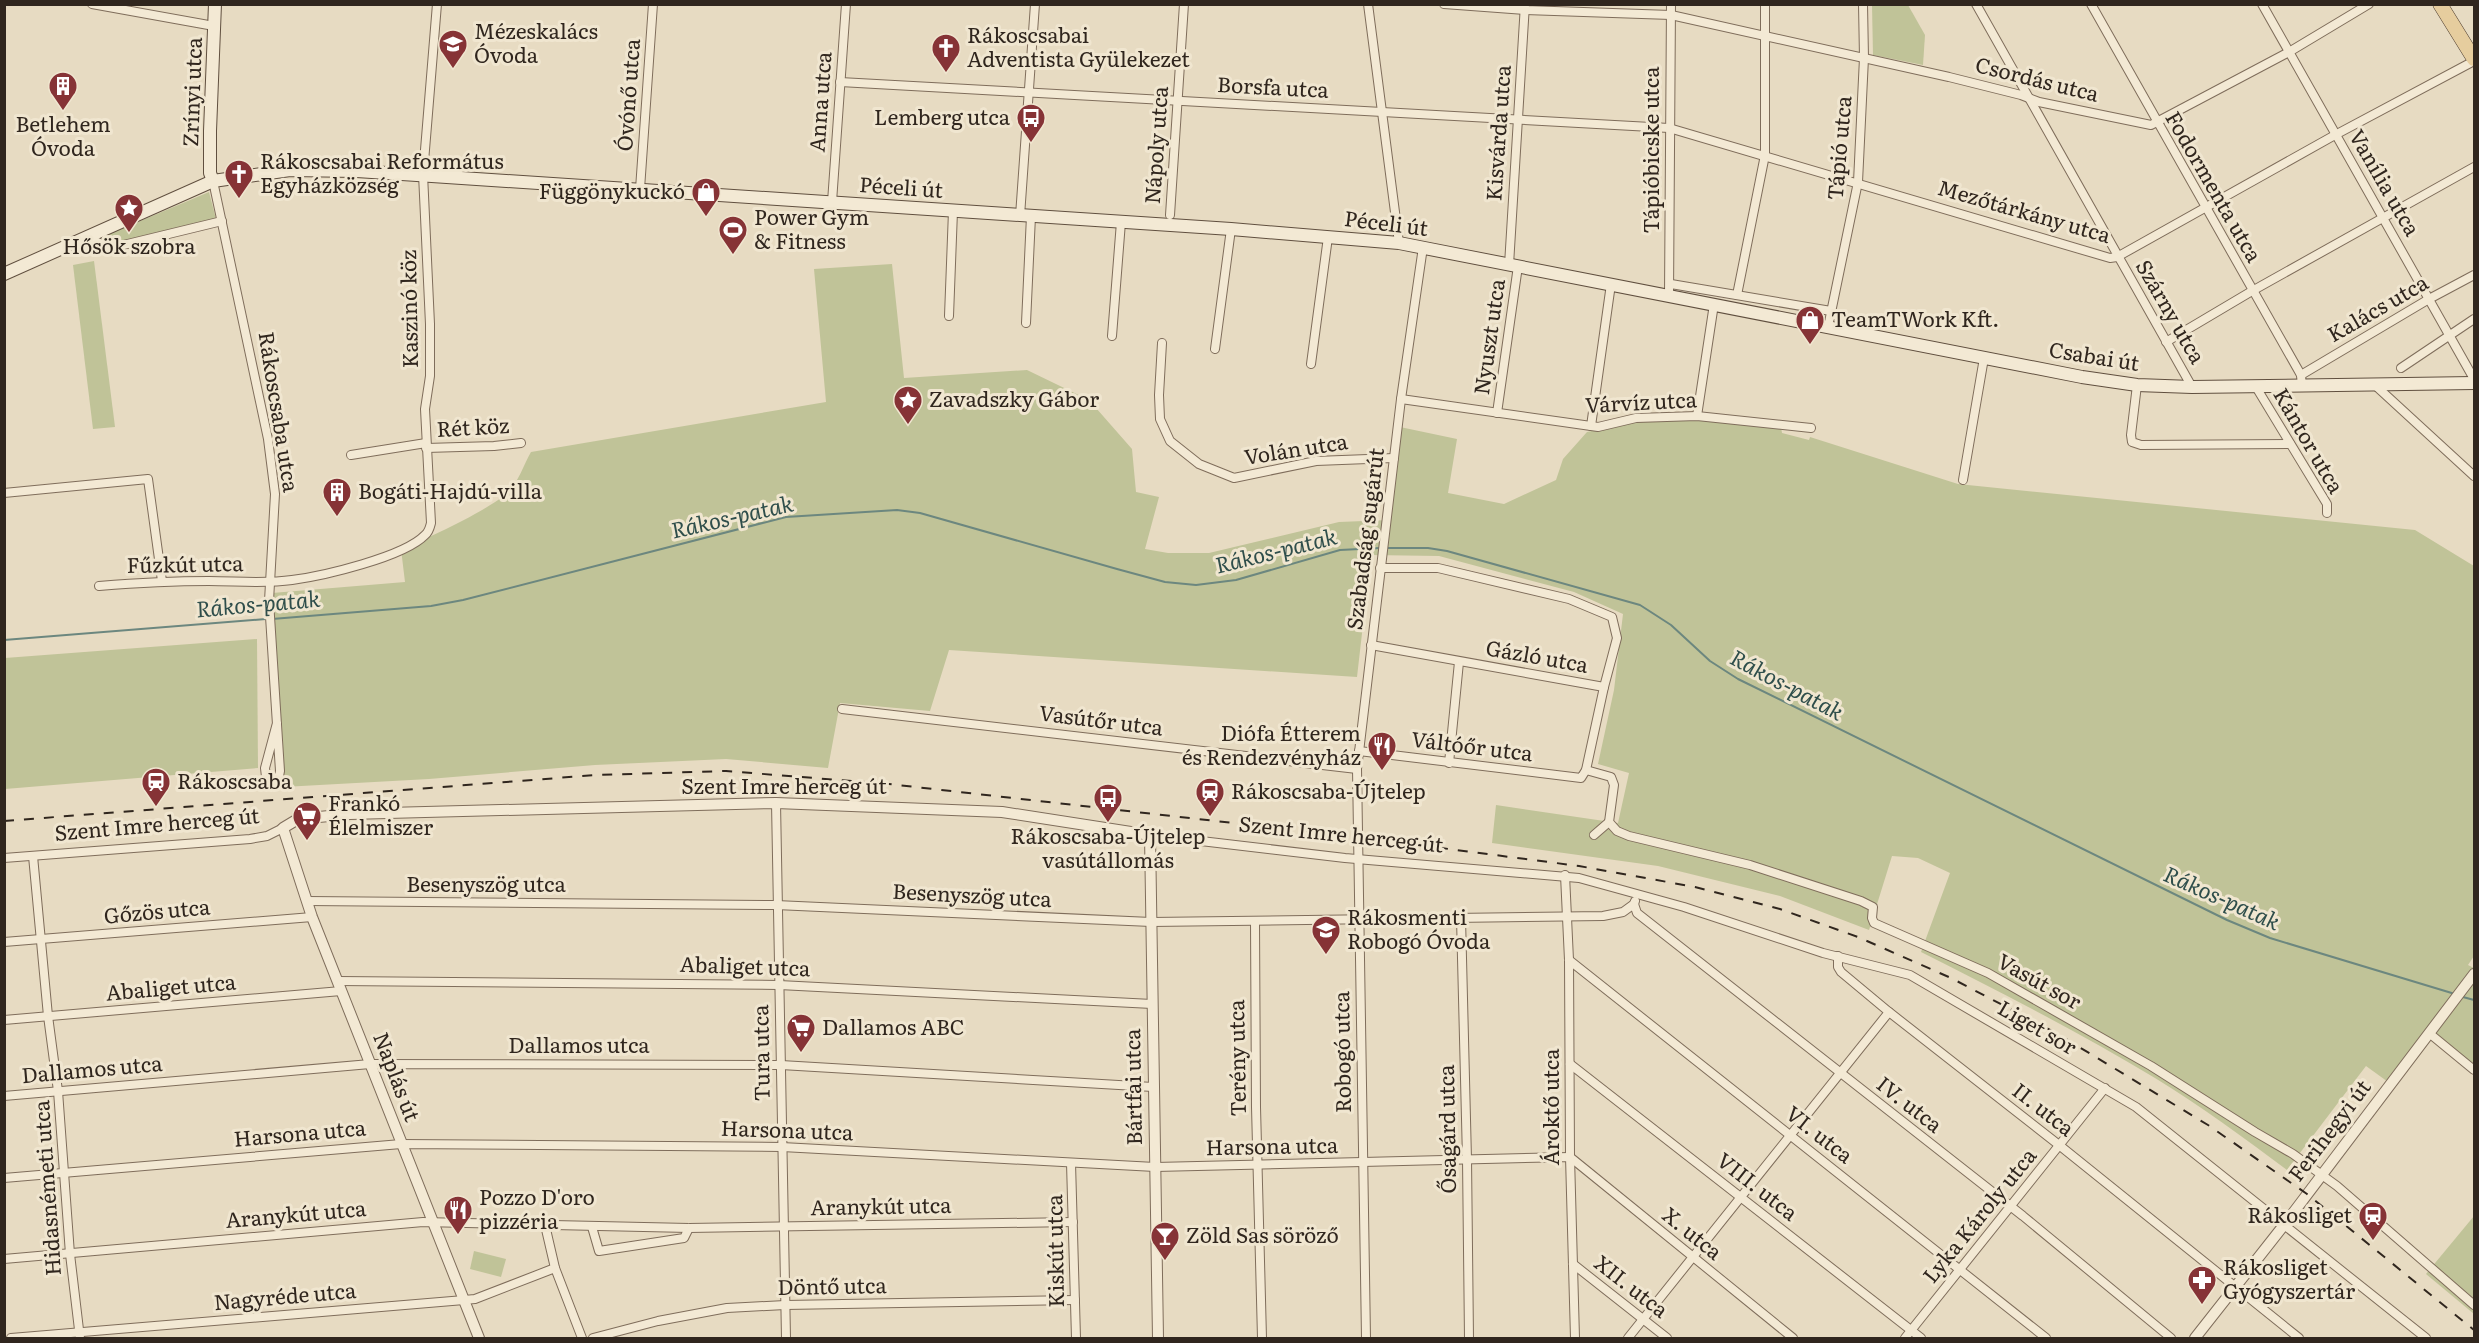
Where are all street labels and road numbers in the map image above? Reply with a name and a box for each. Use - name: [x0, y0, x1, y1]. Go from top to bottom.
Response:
- street label: Zrínyi utca: [173, 36, 208, 147]
- street label: Óvónő utca: [607, 37, 646, 152]
- street label: Csordás utca: [1973, 47, 2103, 108]
- street label: Anna utca: [800, 50, 838, 153]
- street label: Kisvárda utca: [1476, 63, 1517, 202]
- street label: Tápióbicske utca: [1634, 66, 1665, 234]
- street label: Borsfa utca: [1217, 67, 1330, 104]
- street label: Nápoly utca: [1135, 84, 1174, 205]
- street label: Tápió utca: [1818, 94, 1858, 201]
- street label: Fodormenta utca: [2159, 104, 2271, 268]
- street label: Vanília utca: [2343, 123, 2430, 241]
- street label: Péceli út: [858, 167, 945, 204]
- street label: Mezőtárkány utca: [1935, 170, 2115, 249]
- street label: Péceli út: [1343, 201, 1430, 242]
- street label: Kaszinó köz: [391, 250, 424, 369]
- street label: Szárny utca: [2130, 253, 2215, 369]
- street label: Kalács utca: [2320, 265, 2434, 348]
- street label: Nyuszt utca: [1464, 276, 1511, 397]
- street label: Rákoscsaba utca: [252, 329, 309, 495]
- street label: Csabai út: [2047, 332, 2142, 377]
- street label: Kántor utca: [2267, 381, 2353, 499]
- street label: Várvíz utca: [1584, 382, 1698, 419]
- street label: Rét köz: [436, 408, 510, 443]
- street label: Volán utca: [1242, 424, 1350, 471]
- street label: Szabadság sugárút: [1337, 445, 1390, 632]
- street label: Fűzkút utca: [126, 546, 244, 579]
- street label: Gázló utca: [1484, 630, 1592, 679]
- street label: Vasútőr utca: [1038, 696, 1166, 742]
- street label: Váltóőr utca: [1410, 722, 1535, 767]
- street label: Szent Imre herceg út: [681, 769, 887, 800]
- street label: Szent Imre herceg út: [53, 798, 261, 847]
- street label: Szent Imre herceg út: [1237, 806, 1446, 859]
- street label: Besenyszög utca: [406, 867, 566, 898]
- street label: Besenyszög utca: [892, 874, 1053, 913]
- street label: Gőzös utca: [102, 889, 212, 930]
- street label: Vasút sor: [1993, 944, 2088, 1016]
- street label: Abaliget utca: [679, 947, 812, 982]
- street label: Abaliget utca: [104, 964, 238, 1007]
- street label: Robogó utca: [1324, 990, 1357, 1113]
- street label: Liget sor: [1993, 991, 2083, 1061]
- street label: Terény utca: [1219, 999, 1252, 1117]
- street label: Tura utca: [743, 1004, 776, 1102]
- street label: Naplás út: [367, 1027, 430, 1126]
- street label: Dallamos utca: [508, 1028, 650, 1059]
- street label: Bártfai utca: [1115, 1028, 1148, 1146]
- street label: Dallamos utca: [20, 1046, 164, 1089]
- street label: Ároktő utca: [1534, 1048, 1565, 1166]
- street label: Ősagárd utca: [1429, 1064, 1462, 1194]
- street label: IV. utca: [1871, 1067, 1951, 1139]
- street label: Ferihegyi út: [2279, 1072, 2377, 1187]
- street label: II. utca: [2007, 1074, 2083, 1143]
- street label: VI. utca: [1780, 1097, 1861, 1170]
- street label: Hidasnémeti utca: [24, 1099, 67, 1277]
- street label: Harsona utca: [232, 1110, 368, 1153]
- street label: Harsona utca: [720, 1111, 855, 1146]
- street label: Harsona utca: [1205, 1128, 1339, 1161]
- street label: Lyka Károly utca: [1914, 1140, 2043, 1289]
- street label: VIII. utca: [1711, 1143, 1806, 1227]
- street label: Aranykút utca: [810, 1188, 952, 1221]
- street label: Aranykút utca: [224, 1191, 368, 1234]
- street label: Kiskút utca: [1037, 1194, 1070, 1308]
- street label: X. utca: [1657, 1198, 1731, 1266]
- street label: XII. utca: [1589, 1246, 1677, 1324]
- street label: Döntő utca: [777, 1268, 887, 1301]
- street label: Nagyréde utca: [212, 1273, 358, 1316]

